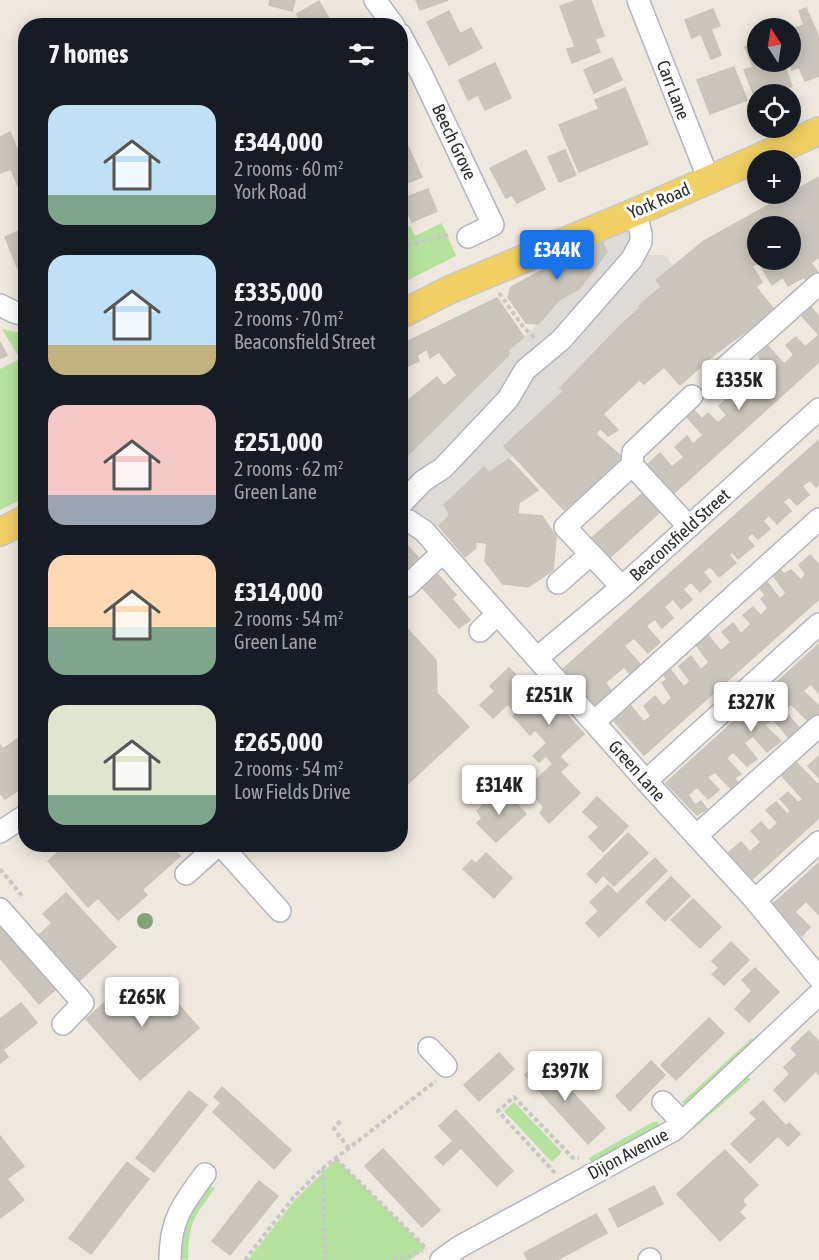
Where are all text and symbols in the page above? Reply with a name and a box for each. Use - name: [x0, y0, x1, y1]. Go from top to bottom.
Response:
- north arrow: [747, 18, 801, 72]
- map controls: [747, 18, 801, 270]
- icon: filters: [345, 38, 378, 71]
- text: 7 homes: [48, 39, 128, 69]
- street label: Carr Lane: [653, 57, 694, 122]
- button: locate: [747, 84, 801, 138]
- street label: Beech Grove: [428, 101, 481, 183]
- text: £344,000: [234, 127, 323, 157]
- icon: home: [96, 129, 168, 201]
- button: +: [747, 150, 801, 204]
- text: 2 rooms · 60 m²: [234, 157, 344, 180]
- street label: York Road: [625, 178, 693, 223]
- text: York Road: [234, 180, 307, 203]
- button: −: [747, 216, 801, 270]
- pin: £344K: [515, 230, 599, 281]
- text: £344K: [534, 238, 580, 261]
- text: £335,000: [234, 277, 323, 307]
- icon: home: [96, 279, 168, 351]
- text: 2 rooms · 70 m²: [234, 307, 344, 330]
- text: Beaconsfield Street: [234, 330, 376, 353]
- pin: £335K: [697, 360, 781, 411]
- text: £335K: [716, 368, 762, 391]
- text: £251,000: [234, 427, 323, 457]
- icon: home: [96, 429, 168, 501]
- text: 2 rooms · 62 m²: [234, 457, 344, 480]
- text: Green Lane: [234, 480, 317, 503]
- street label: Beaconsfield Street: [625, 484, 734, 585]
- text: £314,000: [234, 577, 323, 607]
- icon: home: [96, 579, 168, 651]
- text: 2 rooms · 54 m²: [234, 607, 344, 630]
- text: Green Lane: [234, 630, 317, 653]
- pin: £251K: [507, 675, 591, 726]
- pin: £327K: [709, 682, 793, 733]
- text: £251K: [526, 683, 572, 706]
- text: £327K: [728, 690, 774, 713]
- text: £265,000: [234, 727, 323, 757]
- icon: home: [96, 729, 168, 801]
- street label: Green Lane: [605, 736, 670, 805]
- text: 2 rooms · 54 m²: [234, 757, 344, 780]
- pin: £314K: [457, 765, 541, 816]
- text: £314K: [476, 773, 522, 796]
- text: Low Fields Drive: [234, 780, 351, 803]
- pin: £265K: [100, 977, 184, 1028]
- text: £265K: [119, 985, 165, 1008]
- pin: £397K: [523, 1051, 607, 1102]
- text: £397K: [542, 1059, 588, 1082]
- street label: Dijon Avenue: [584, 1124, 671, 1183]

